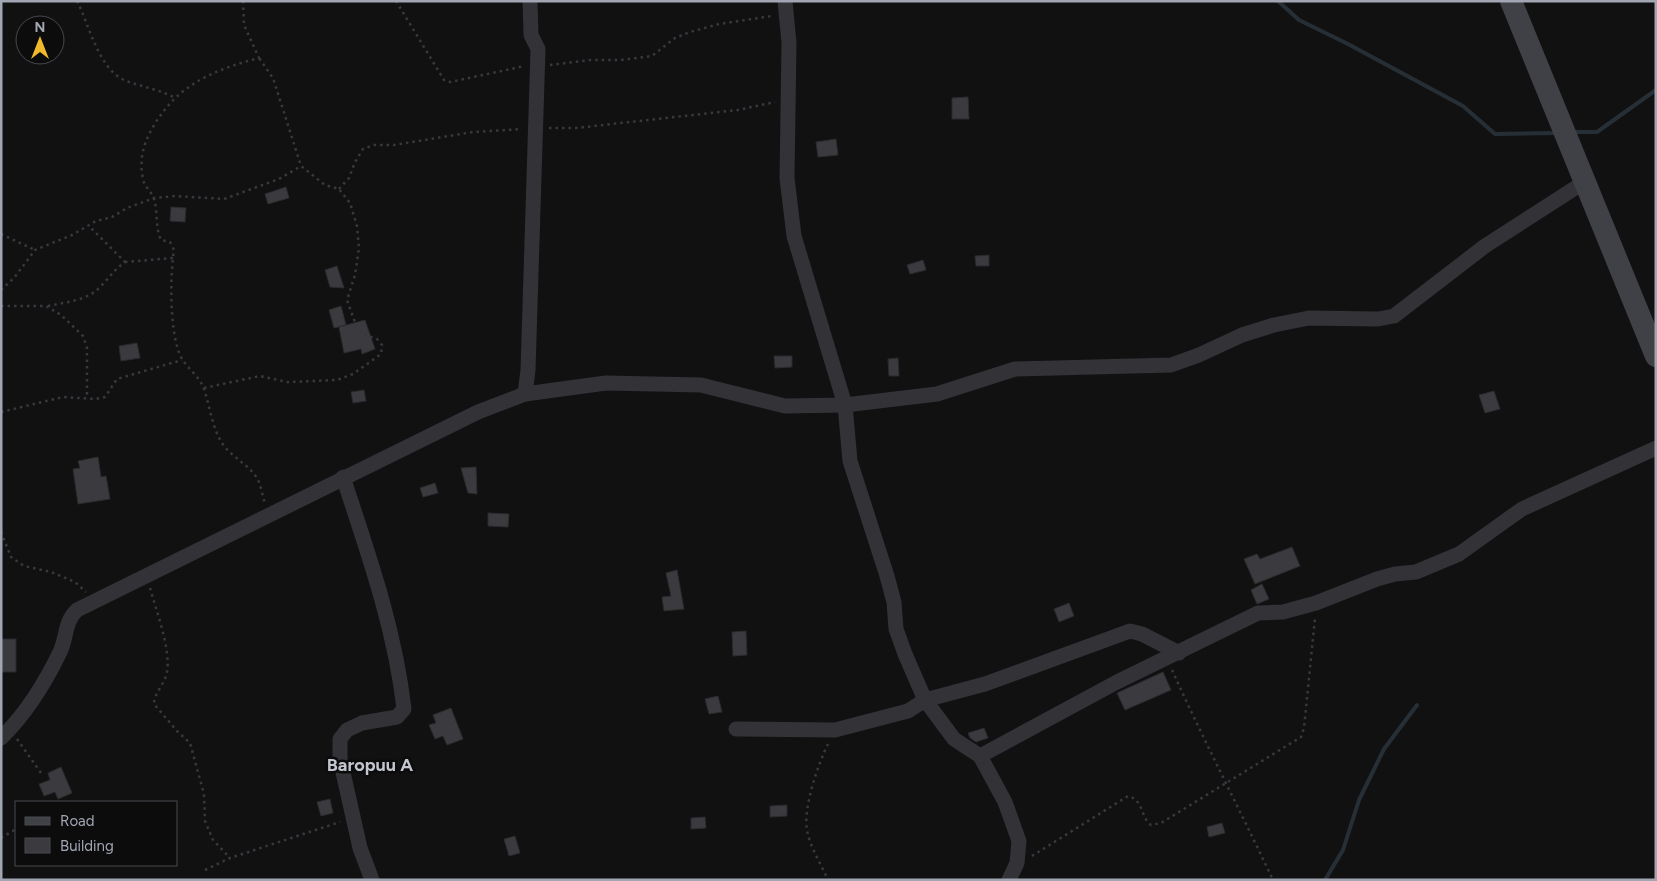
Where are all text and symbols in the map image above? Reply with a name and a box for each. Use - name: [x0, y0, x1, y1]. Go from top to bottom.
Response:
- north arrow: [15, 15, 65, 65]
- text: N: [35, 19, 45, 36]
- district label: Baropuu A: [327, 754, 413, 776]
- legend: [15, 801, 178, 866]
- text: Road: [60, 812, 95, 830]
- text: Building: [60, 837, 114, 855]

